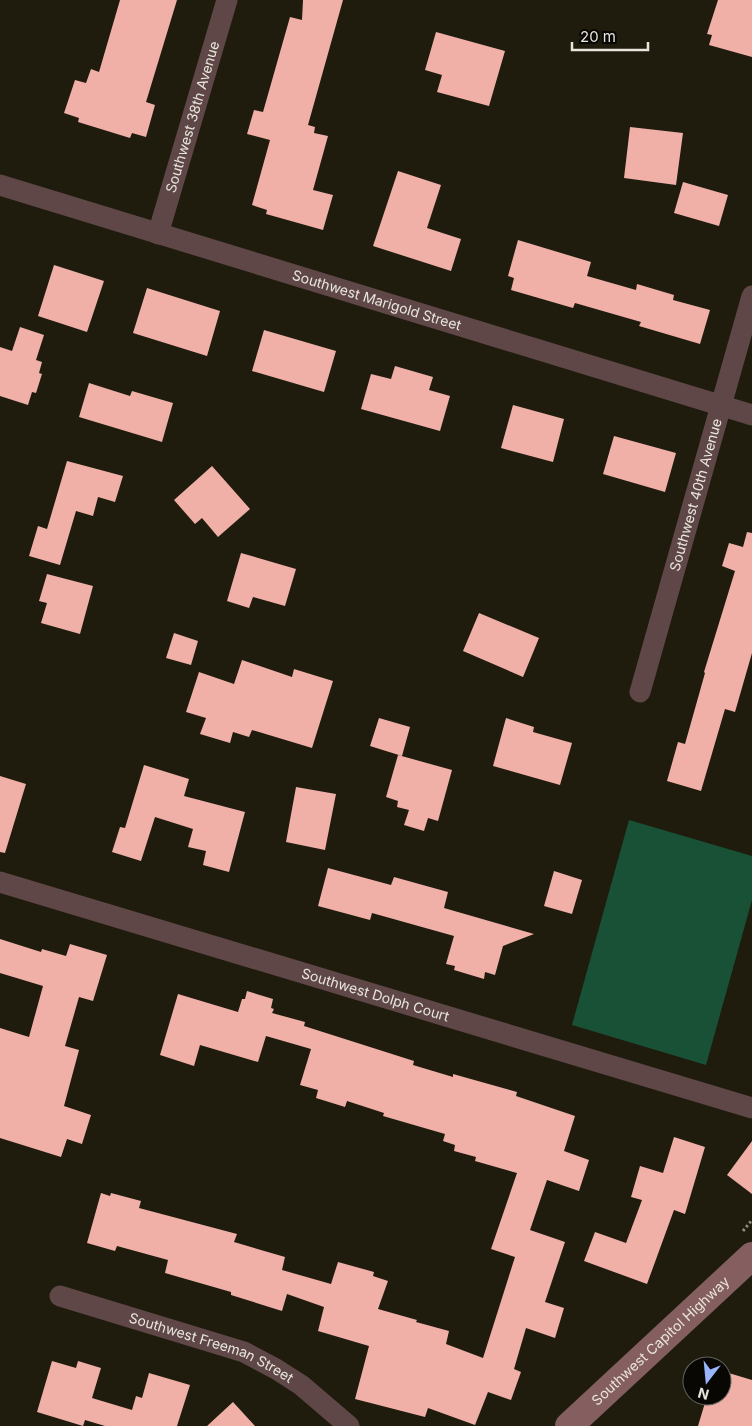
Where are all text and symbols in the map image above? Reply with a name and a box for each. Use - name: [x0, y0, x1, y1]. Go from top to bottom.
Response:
- scale bar: [572, 20, 648, 52]
- text: 20 m: [580, 27, 616, 46]
- street label: Southwest 38th Avenue: [162, 39, 222, 195]
- street label: Southwest Marigold Street: [290, 266, 464, 334]
- street label: Southwest 40th Avenue: [666, 416, 725, 573]
- street label: Southwest Dolph Court: [300, 964, 452, 1025]
- street label: Southwest Capitol Highway: [588, 1272, 733, 1409]
- street label: Southwest Freeman Street: [127, 1308, 297, 1386]
- north arrow: [682, 1356, 732, 1406]
- text: N: [696, 1384, 711, 1404]

